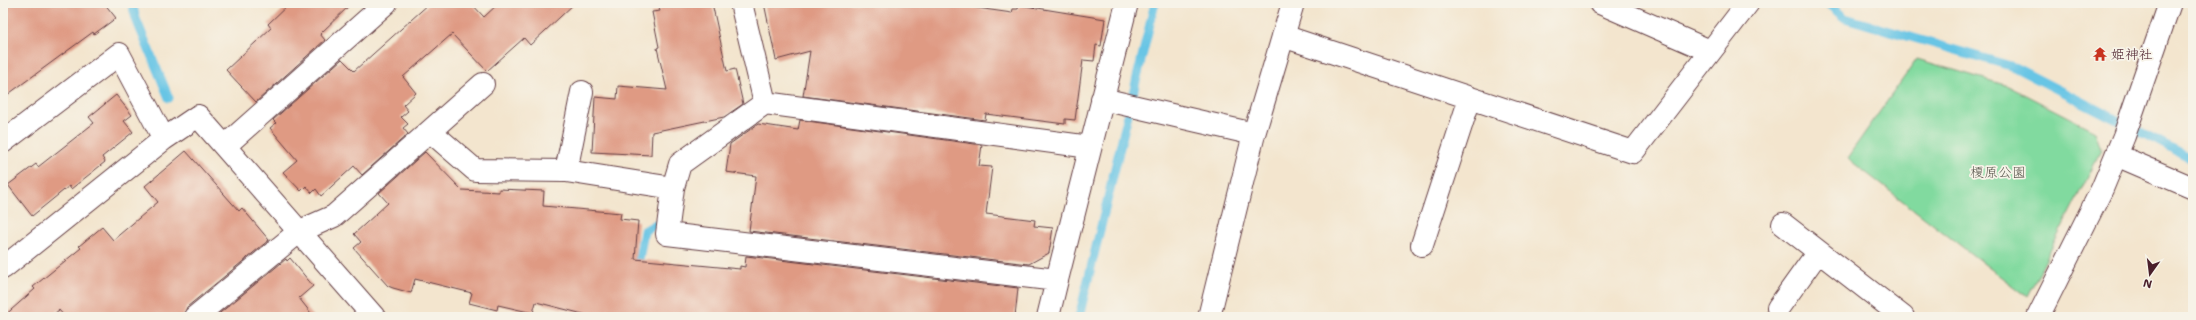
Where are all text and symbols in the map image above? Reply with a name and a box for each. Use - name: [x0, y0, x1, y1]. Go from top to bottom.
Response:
- place label: 姫神社: [2111, 45, 2153, 63]
- temple icon: 姫神社: [2092, 46, 2108, 62]
- park label: 榎原公園: [1970, 163, 2026, 181]
- north arrow: [2130, 254, 2170, 294]
- text: N: [2141, 275, 2154, 292]

